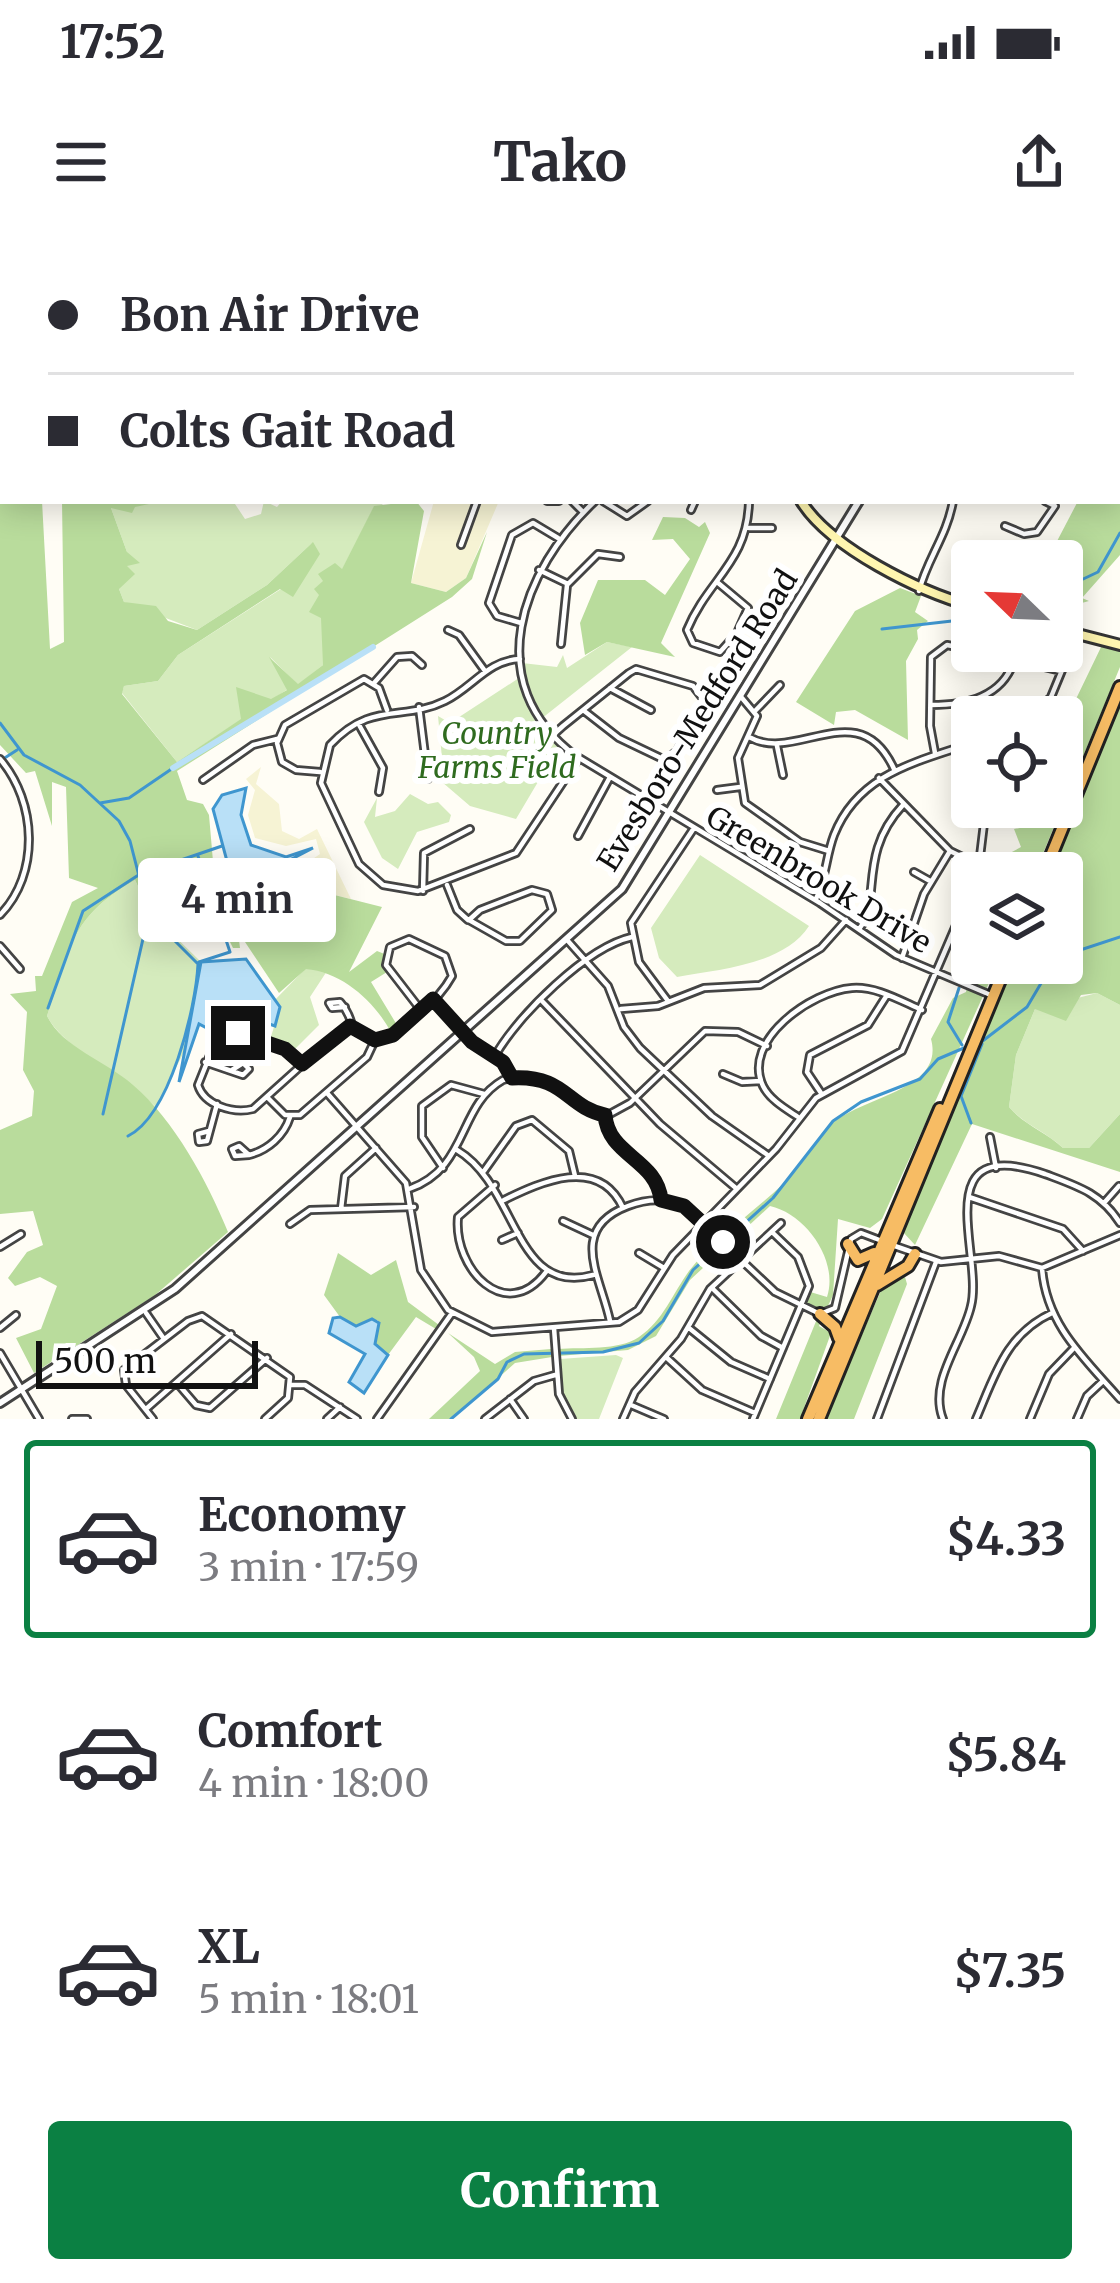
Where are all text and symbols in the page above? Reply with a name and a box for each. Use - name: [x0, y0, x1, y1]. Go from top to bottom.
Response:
- text: 17:52: [60, 14, 165, 70]
- text: Tako: [493, 128, 627, 196]
- icon: menu: [48, 129, 114, 195]
- icon: share: [1006, 129, 1072, 195]
- text: Bon Air Drive: [120, 287, 420, 343]
- text: Colts Gait Road: [120, 403, 456, 459]
- north arrow: [951, 540, 1083, 672]
- map controls: [951, 540, 1083, 984]
- street label: Evesboro-Medford Road: [589, 562, 805, 878]
- button: locate: [951, 696, 1083, 828]
- park label: Country Farms Field: [417, 714, 576, 786]
- street label: Greenbrook Drive: [700, 797, 938, 961]
- button: layers: [951, 852, 1083, 984]
- callout: 4 min: [139, 859, 337, 943]
- text: 4 min: [181, 875, 293, 924]
- route end: [211, 1006, 265, 1060]
- route start: [696, 1215, 750, 1269]
- scale bar: [36, 1335, 258, 1388]
- text: 500 m: [54, 1341, 156, 1382]
- icon: car: [54, 1485, 162, 1593]
- text: Economy: [198, 1487, 406, 1543]
- text: $4.33: [946, 1511, 1066, 1567]
- text: 3 min · 17:59: [198, 1543, 419, 1592]
- icon: car: [54, 1701, 162, 1809]
- text: Comfort: [198, 1703, 382, 1759]
- text: $5.84: [945, 1727, 1066, 1783]
- text: 4 min · 18:00: [198, 1759, 429, 1808]
- icon: car: [54, 1917, 162, 2025]
- text: XL: [198, 1919, 260, 1975]
- text: $7.35: [953, 1943, 1066, 1999]
- text: 5 min · 18:01: [198, 1975, 419, 2024]
- button: Confirm: [48, 2121, 1072, 2259]

